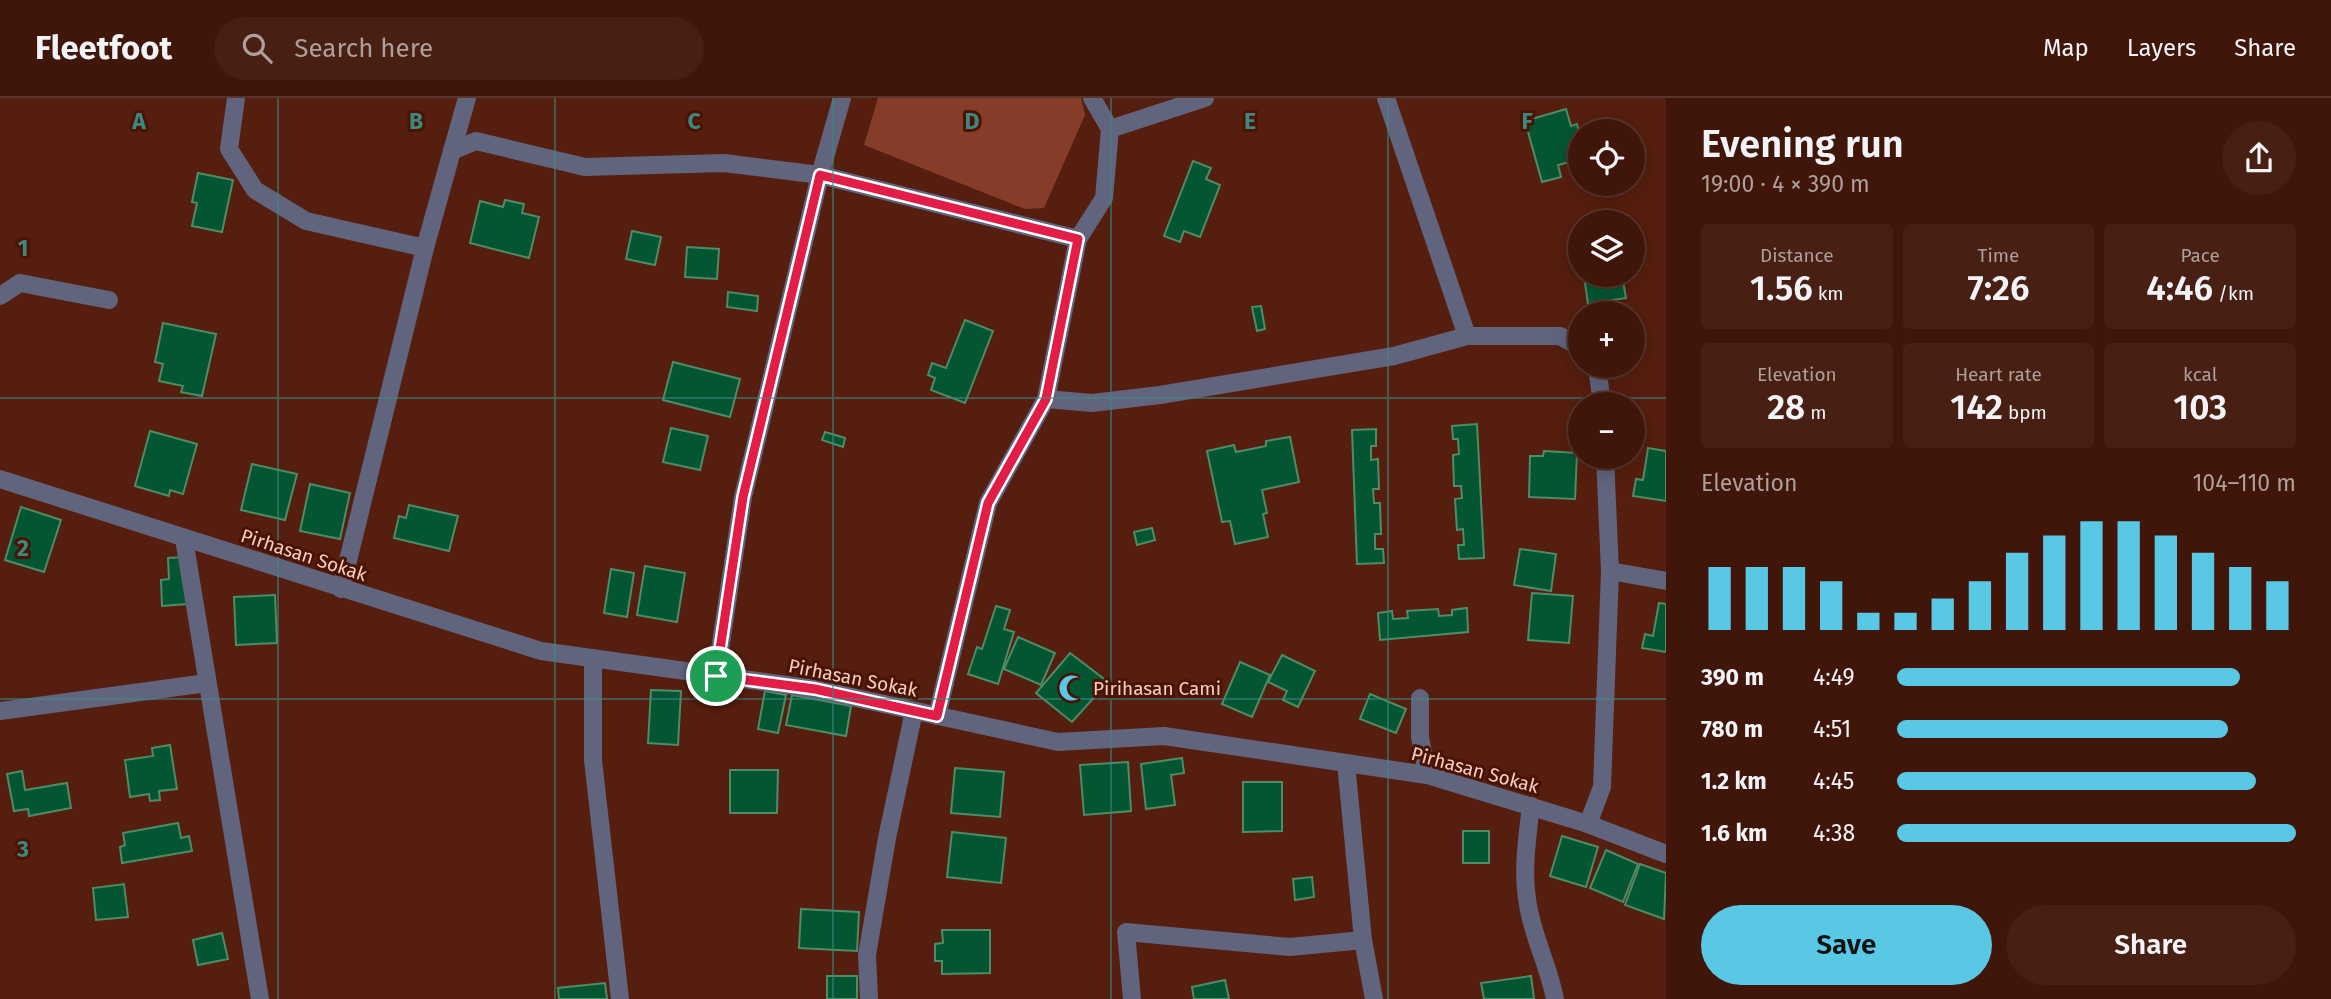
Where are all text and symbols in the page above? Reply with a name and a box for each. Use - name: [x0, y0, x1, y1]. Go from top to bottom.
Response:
- search box: [214, 17, 704, 80]
- text: Fleetfoot: [35, 28, 172, 68]
- icon: search: [238, 29, 276, 67]
- text: Search here: [294, 33, 433, 64]
- text: Map: [2043, 34, 2089, 62]
- text: Layers: [2127, 34, 2196, 62]
- text: Share: [2234, 34, 2296, 62]
- text: A: [131, 107, 146, 135]
- text: B: [409, 107, 423, 135]
- text: C: [687, 107, 701, 135]
- text: D: [965, 107, 980, 135]
- text: E: [1244, 107, 1256, 135]
- text: F: [1521, 107, 1533, 135]
- map controls: [1568, 119, 1645, 469]
- button: locate: [1568, 119, 1645, 196]
- text: Evening run: [1701, 121, 1904, 167]
- button: share: [2222, 121, 2296, 195]
- text: 19:00 · 4 × 390 m: [1701, 170, 1870, 198]
- button: layers: [1568, 210, 1645, 287]
- text: 1: [18, 234, 28, 262]
- text: Distance: [1760, 244, 1834, 267]
- text: Time: [1978, 244, 2019, 267]
- text: Pace: [2180, 244, 2220, 267]
- text: 1.56: [1750, 267, 1813, 309]
- text: 7:26: [1968, 267, 2029, 309]
- text: 4:46: [2146, 267, 2213, 309]
- text: km: [1813, 282, 1844, 305]
- text: /km: [2213, 282, 2254, 305]
- button: +: [1568, 301, 1645, 378]
- text: Elevation: [1757, 363, 1837, 386]
- text: Heart rate: [1955, 363, 2042, 386]
- text: kcal: [2183, 363, 2217, 386]
- text: 28: [1767, 386, 1805, 428]
- text: 142: [1950, 386, 2003, 428]
- text: 103: [2173, 386, 2227, 428]
- button: −: [1568, 392, 1645, 469]
- text: m: [1805, 401, 1827, 424]
- text: bpm: [2003, 401, 2047, 424]
- text: Elevation: [1701, 469, 1797, 497]
- text: 104–110 m: [2192, 469, 2296, 497]
- street label: Pirhasan Sokak: [238, 524, 370, 586]
- text: 2: [17, 534, 29, 562]
- pin: [686, 646, 746, 706]
- street label: Pirhasan Sokak: [786, 654, 920, 702]
- icon: arrive: [697, 657, 735, 695]
- text: 390 m: [1701, 663, 1764, 691]
- text: 4:49: [1813, 663, 1855, 691]
- mosque icon: Pirihasan Cami: [1057, 673, 1087, 703]
- place label: Pirihasan Cami: [1093, 677, 1221, 700]
- text: 780 m: [1701, 715, 1763, 743]
- text: 4:51: [1813, 715, 1851, 743]
- street label: Pirhasan Sokak: [1409, 742, 1542, 798]
- text: 1.2 km: [1701, 767, 1767, 795]
- text: 4:45: [1813, 767, 1854, 795]
- text: 1.6 km: [1701, 819, 1768, 847]
- text: 4:38: [1813, 819, 1855, 847]
- text: 3: [16, 835, 29, 863]
- button: Save: [1701, 905, 1992, 985]
- button: Share: [2006, 905, 2296, 985]

